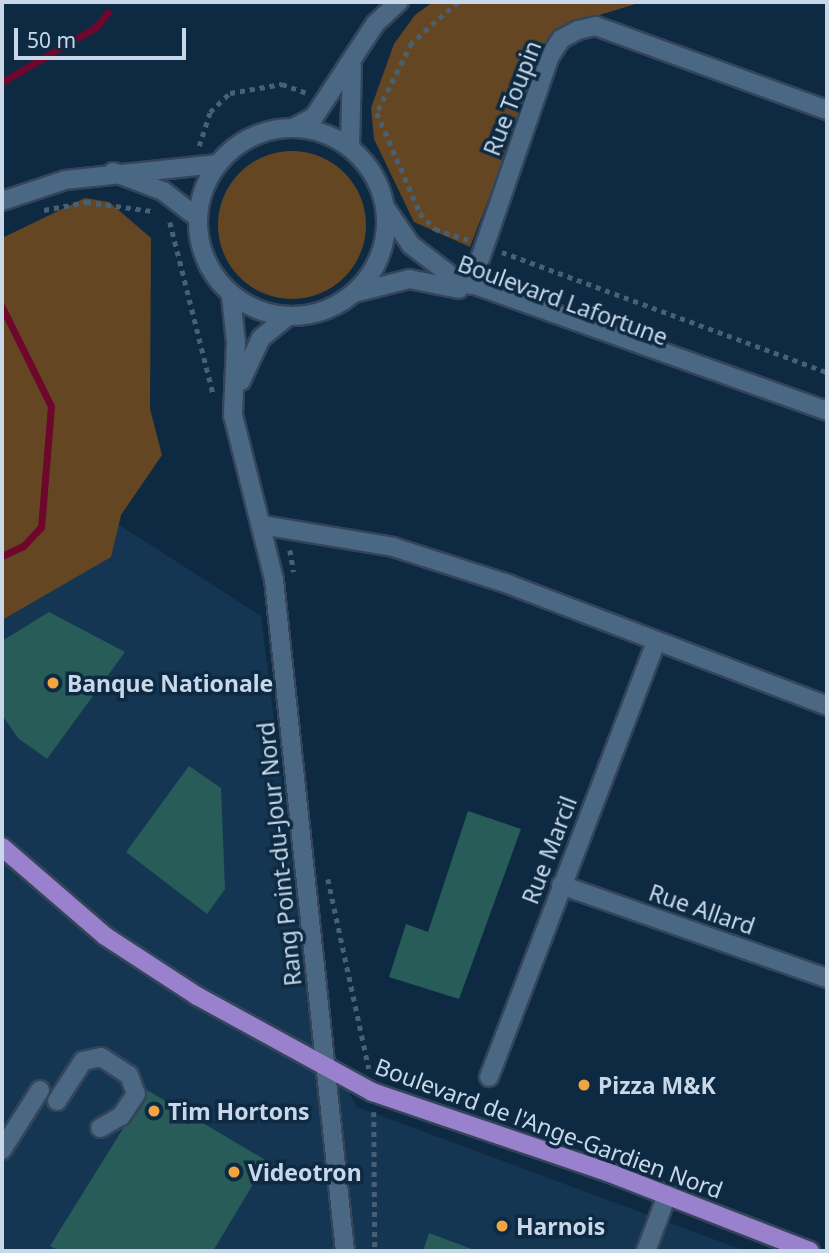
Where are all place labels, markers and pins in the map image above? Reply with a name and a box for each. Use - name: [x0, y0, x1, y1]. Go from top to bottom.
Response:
- place label: Banque Nationale: [67, 669, 273, 697]
- marker: Banque Nationale: [45, 675, 61, 691]
- place label: Pizza M&K: [598, 1071, 716, 1099]
- marker: Pizza M&K: [576, 1077, 592, 1093]
- place label: Tim Hortons: [168, 1097, 310, 1125]
- marker: Tim Hortons: [146, 1103, 162, 1119]
- place label: Videotron: [248, 1158, 362, 1186]
- marker: Videotron: [226, 1164, 242, 1180]
- place label: Harnois: [516, 1212, 605, 1240]
- marker: Harnois: [494, 1218, 510, 1234]

